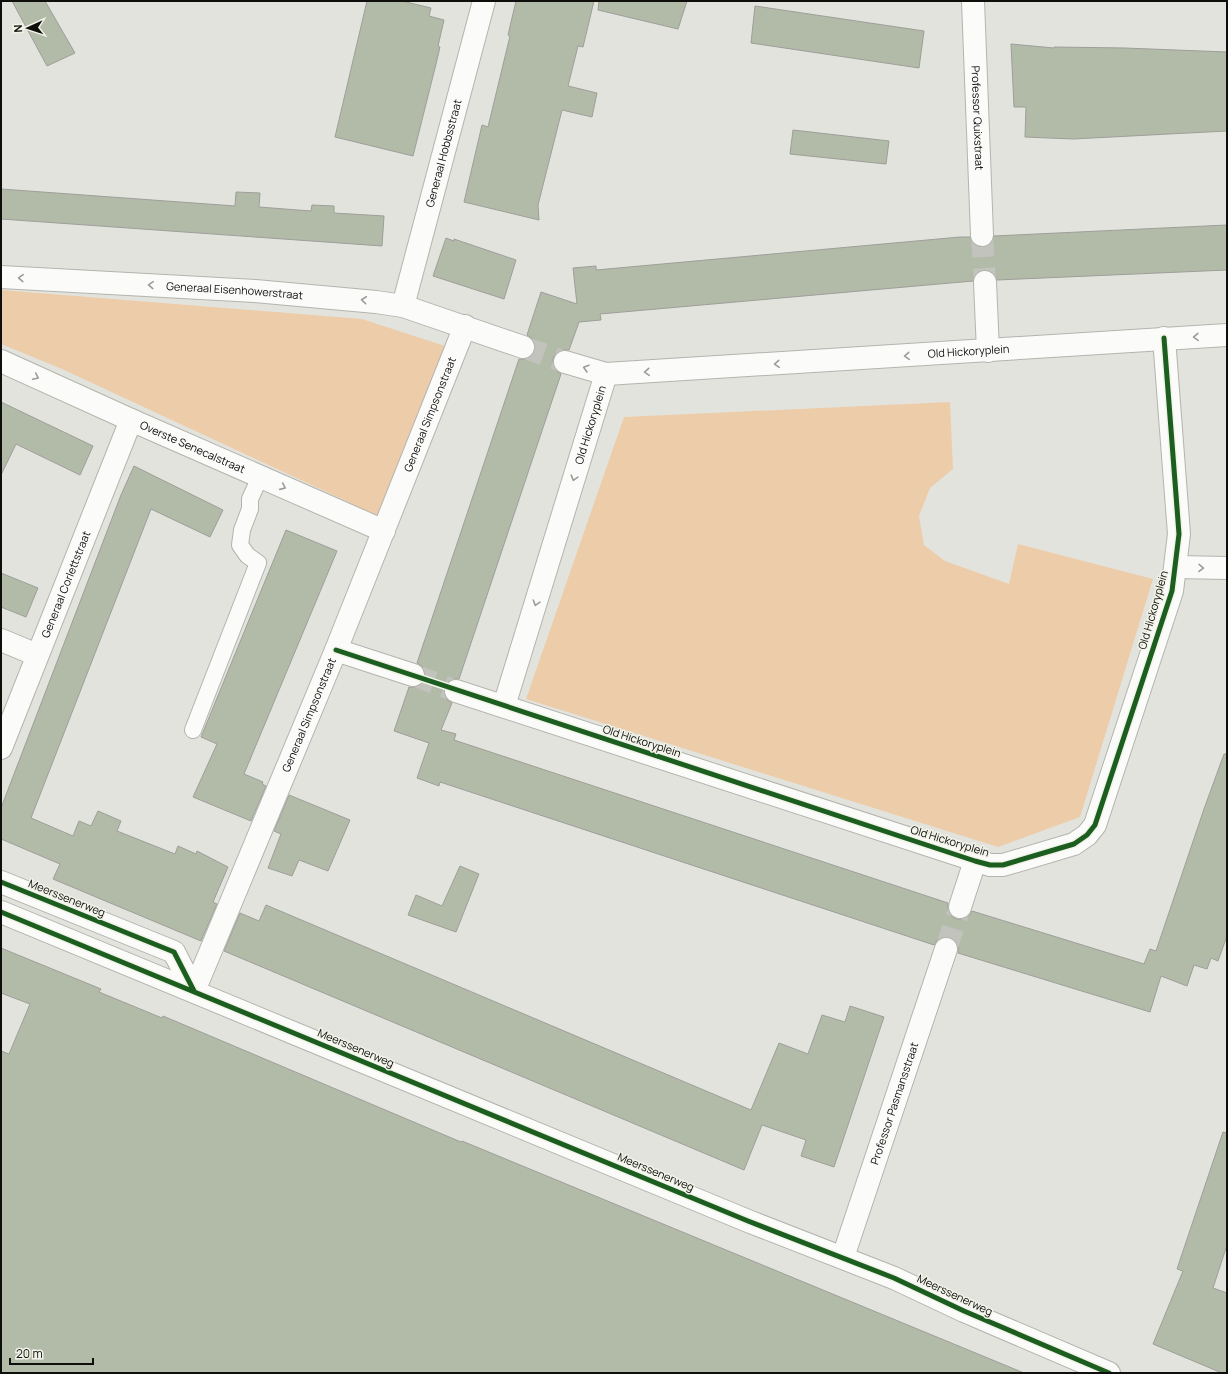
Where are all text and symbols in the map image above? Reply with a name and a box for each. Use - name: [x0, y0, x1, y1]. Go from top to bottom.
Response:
- north arrow: [8, 8, 48, 48]
- text: N: [10, 24, 25, 33]
- street label: Professor Quixstraat: [968, 65, 988, 171]
- street label: Generaal Hobbsstraat: [422, 98, 465, 209]
- one-way arrow: [18, 273, 24, 282]
- street label: Generaal Eisenhowerstraat: [166, 278, 304, 302]
- one-way arrow: [148, 281, 154, 290]
- one-way arrow: [361, 296, 367, 305]
- one-way arrow: [1193, 332, 1199, 341]
- street label: Old Hickoryplein: [927, 341, 1010, 361]
- one-way arrow: [904, 351, 910, 360]
- street label: Generaal Simpsonstraat: [400, 355, 459, 474]
- one-way arrow: [774, 359, 780, 368]
- one-way arrow: [582, 364, 589, 373]
- one-way arrow: [644, 367, 650, 376]
- one-way arrow: [32, 372, 40, 380]
- street label: Old Hickoryplein: [571, 384, 609, 466]
- street label: Overste Senecalstraat: [138, 417, 248, 476]
- one-way arrow: [570, 475, 579, 482]
- one-way arrow: [279, 482, 286, 490]
- street label: Generaal Corlettstraat: [37, 528, 93, 640]
- one-way arrow: [1198, 564, 1204, 572]
- street label: Old Hickoryplein: [1134, 569, 1171, 651]
- one-way arrow: [532, 599, 541, 606]
- street label: Generaal Simpsonstraat: [278, 655, 339, 774]
- street label: Old Hickoryplein: [601, 721, 683, 760]
- street label: Old Hickoryplein: [909, 821, 991, 860]
- street label: Meerssenerweg: [26, 875, 108, 920]
- street label: Meerssenerweg: [316, 1025, 397, 1070]
- street label: Professor Pasmansstraat: [866, 1040, 921, 1166]
- street label: Meerssenerweg: [616, 1149, 697, 1194]
- street label: Meerssenerweg: [915, 1270, 995, 1319]
- scale bar: [10, 1340, 93, 1366]
- text: 20 m: [16, 1345, 43, 1362]

